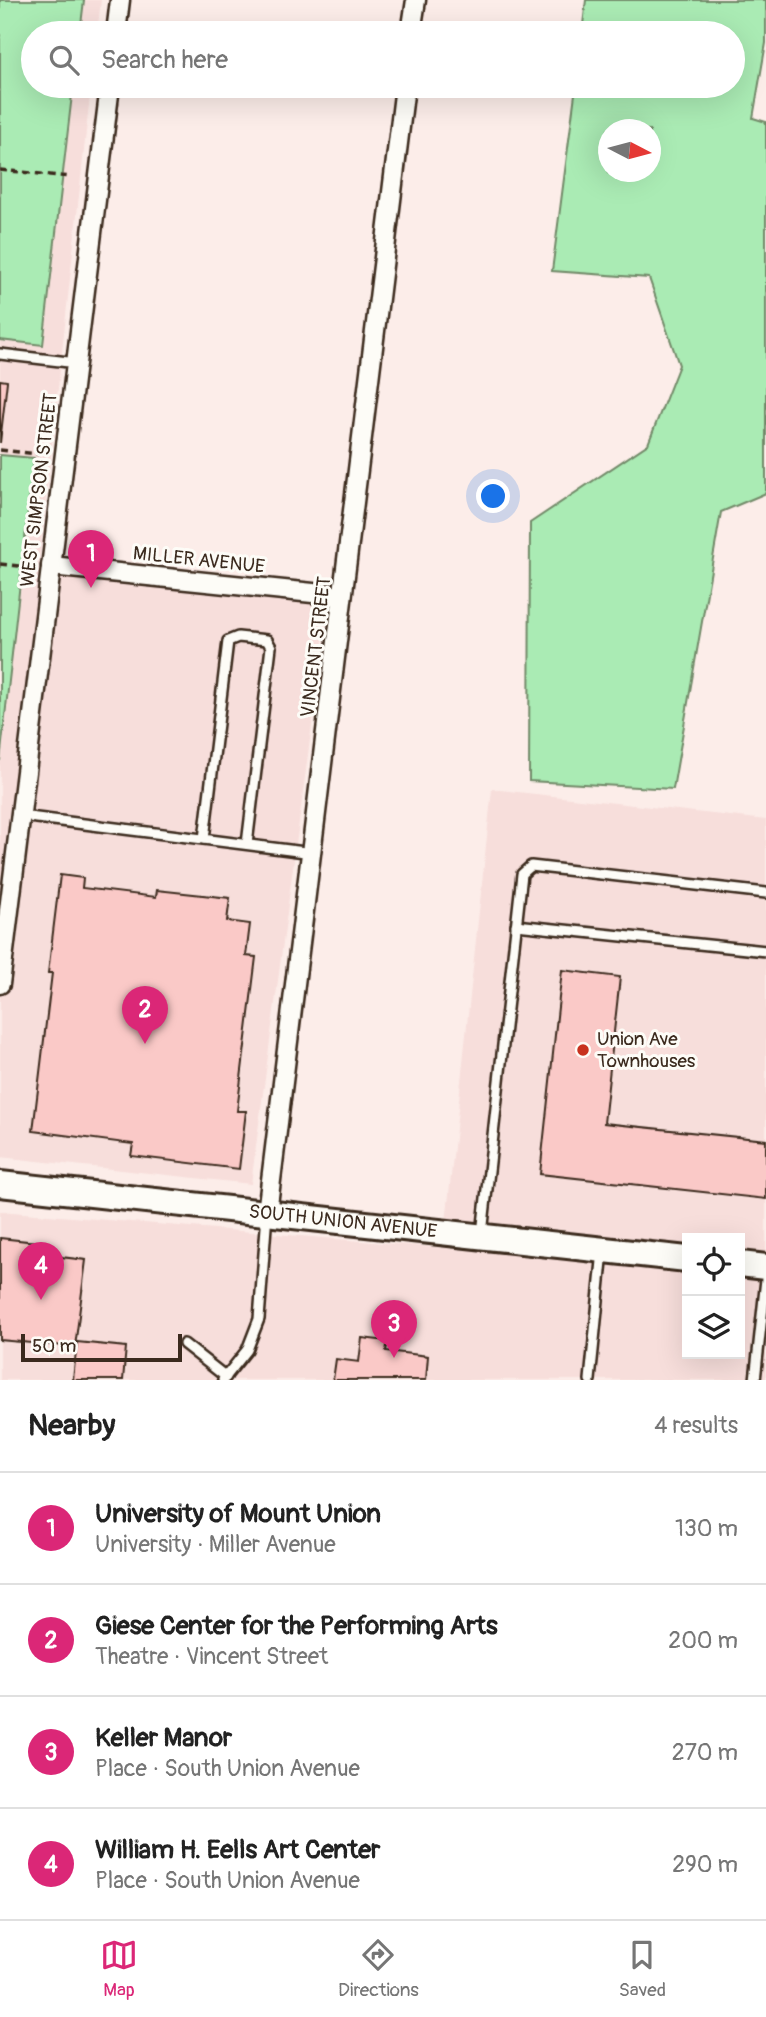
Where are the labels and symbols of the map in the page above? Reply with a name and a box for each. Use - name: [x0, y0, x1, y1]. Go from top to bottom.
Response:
- north arrow: [598, 119, 661, 182]
- street label: WEST SIMPSON STREET: [15, 392, 63, 588]
- your location: [476, 479, 510, 513]
- pin: 1: [68, 530, 114, 588]
- street label: MILLER AVENUE: [132, 541, 266, 579]
- street label: VINCENT STREET: [295, 575, 337, 719]
- pin: 2: [122, 986, 168, 1044]
- place label: Union Ave Townhouses: [597, 1027, 696, 1073]
- marker: Union Ave Townhouses: [575, 1042, 591, 1058]
- street label: SOUTH UNION AVENUE: [248, 1199, 438, 1244]
- pin: 4: [18, 1242, 64, 1300]
- pin: 3: [371, 1300, 417, 1358]
- scale bar: [21, 1331, 182, 1363]

